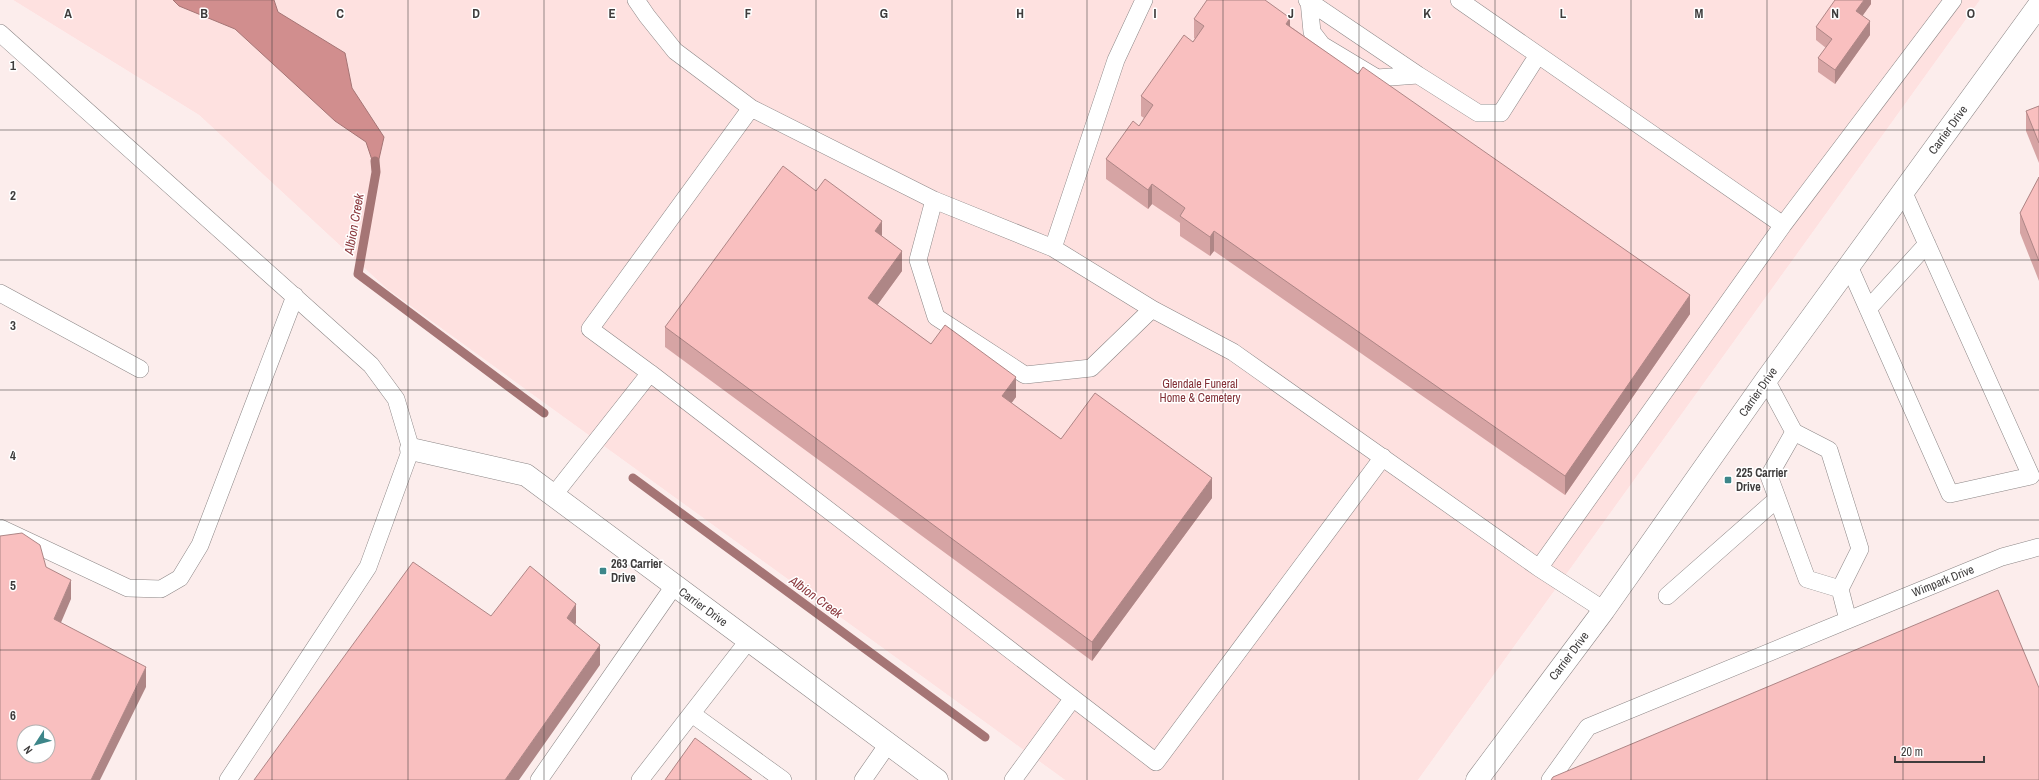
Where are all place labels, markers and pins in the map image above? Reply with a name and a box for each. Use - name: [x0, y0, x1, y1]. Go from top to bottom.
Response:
- place label: 225 Carrier Drive: [1736, 465, 1788, 495]
- marker: 225 Carrier Drive: [1723, 475, 1733, 485]
- place label: 263 Carrier Drive: [611, 556, 663, 586]
- marker: 263 Carrier Drive: [598, 566, 608, 576]

